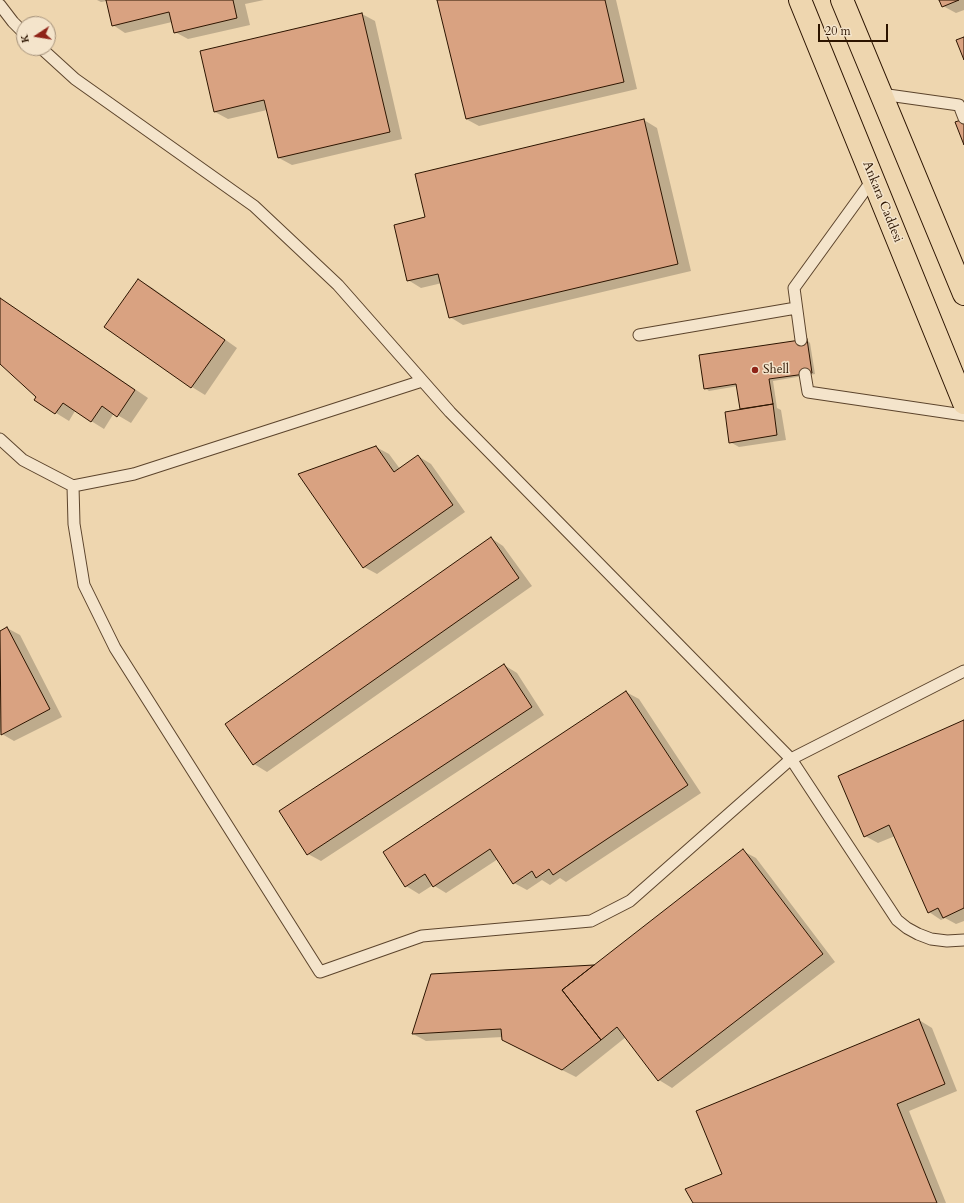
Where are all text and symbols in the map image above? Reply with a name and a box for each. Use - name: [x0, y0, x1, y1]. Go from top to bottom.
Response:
- north arrow: [16, 16, 56, 56]
- scale bar: [820, 16, 890, 42]
- text: 20 m: [825, 23, 851, 39]
- text: K: [16, 32, 33, 44]
- street label: Ankara Caddesi: [859, 159, 905, 245]
- place label: Shell: [763, 362, 789, 378]
- marker: Shell: [750, 365, 760, 375]

